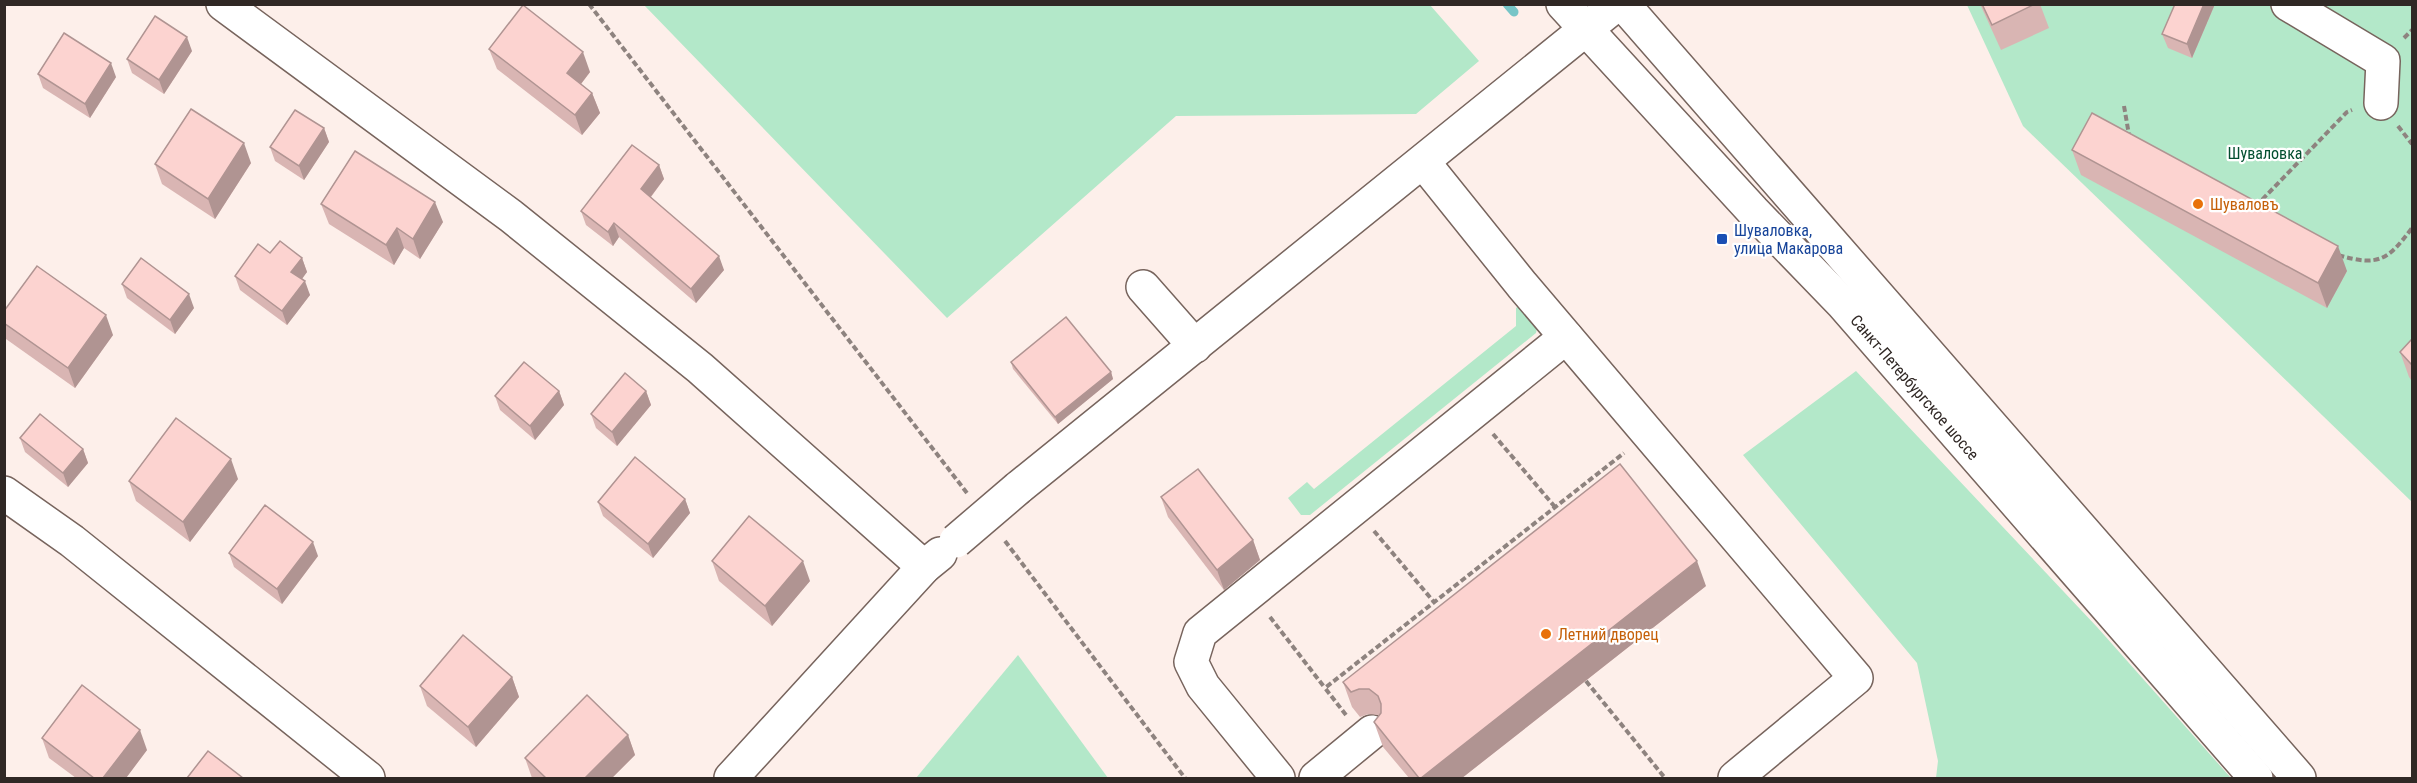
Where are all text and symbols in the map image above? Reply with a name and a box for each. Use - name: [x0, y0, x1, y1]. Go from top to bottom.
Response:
- park label: Шуваловка: [2227, 144, 2303, 163]
- place label: Шуваловъ: [2210, 195, 2279, 214]
- marker: Шуваловъ: [2191, 197, 2205, 211]
- place label: Шуваловка, улица Макарова: [1734, 221, 1843, 258]
- marker: Шуваловка, улица Макарова: [1715, 232, 1729, 246]
- street label: Санкт-Петербургское шоссе: [1846, 311, 1983, 464]
- place label: Летний дворец: [1558, 625, 1659, 644]
- marker: Летний дворец: [1539, 627, 1553, 641]

